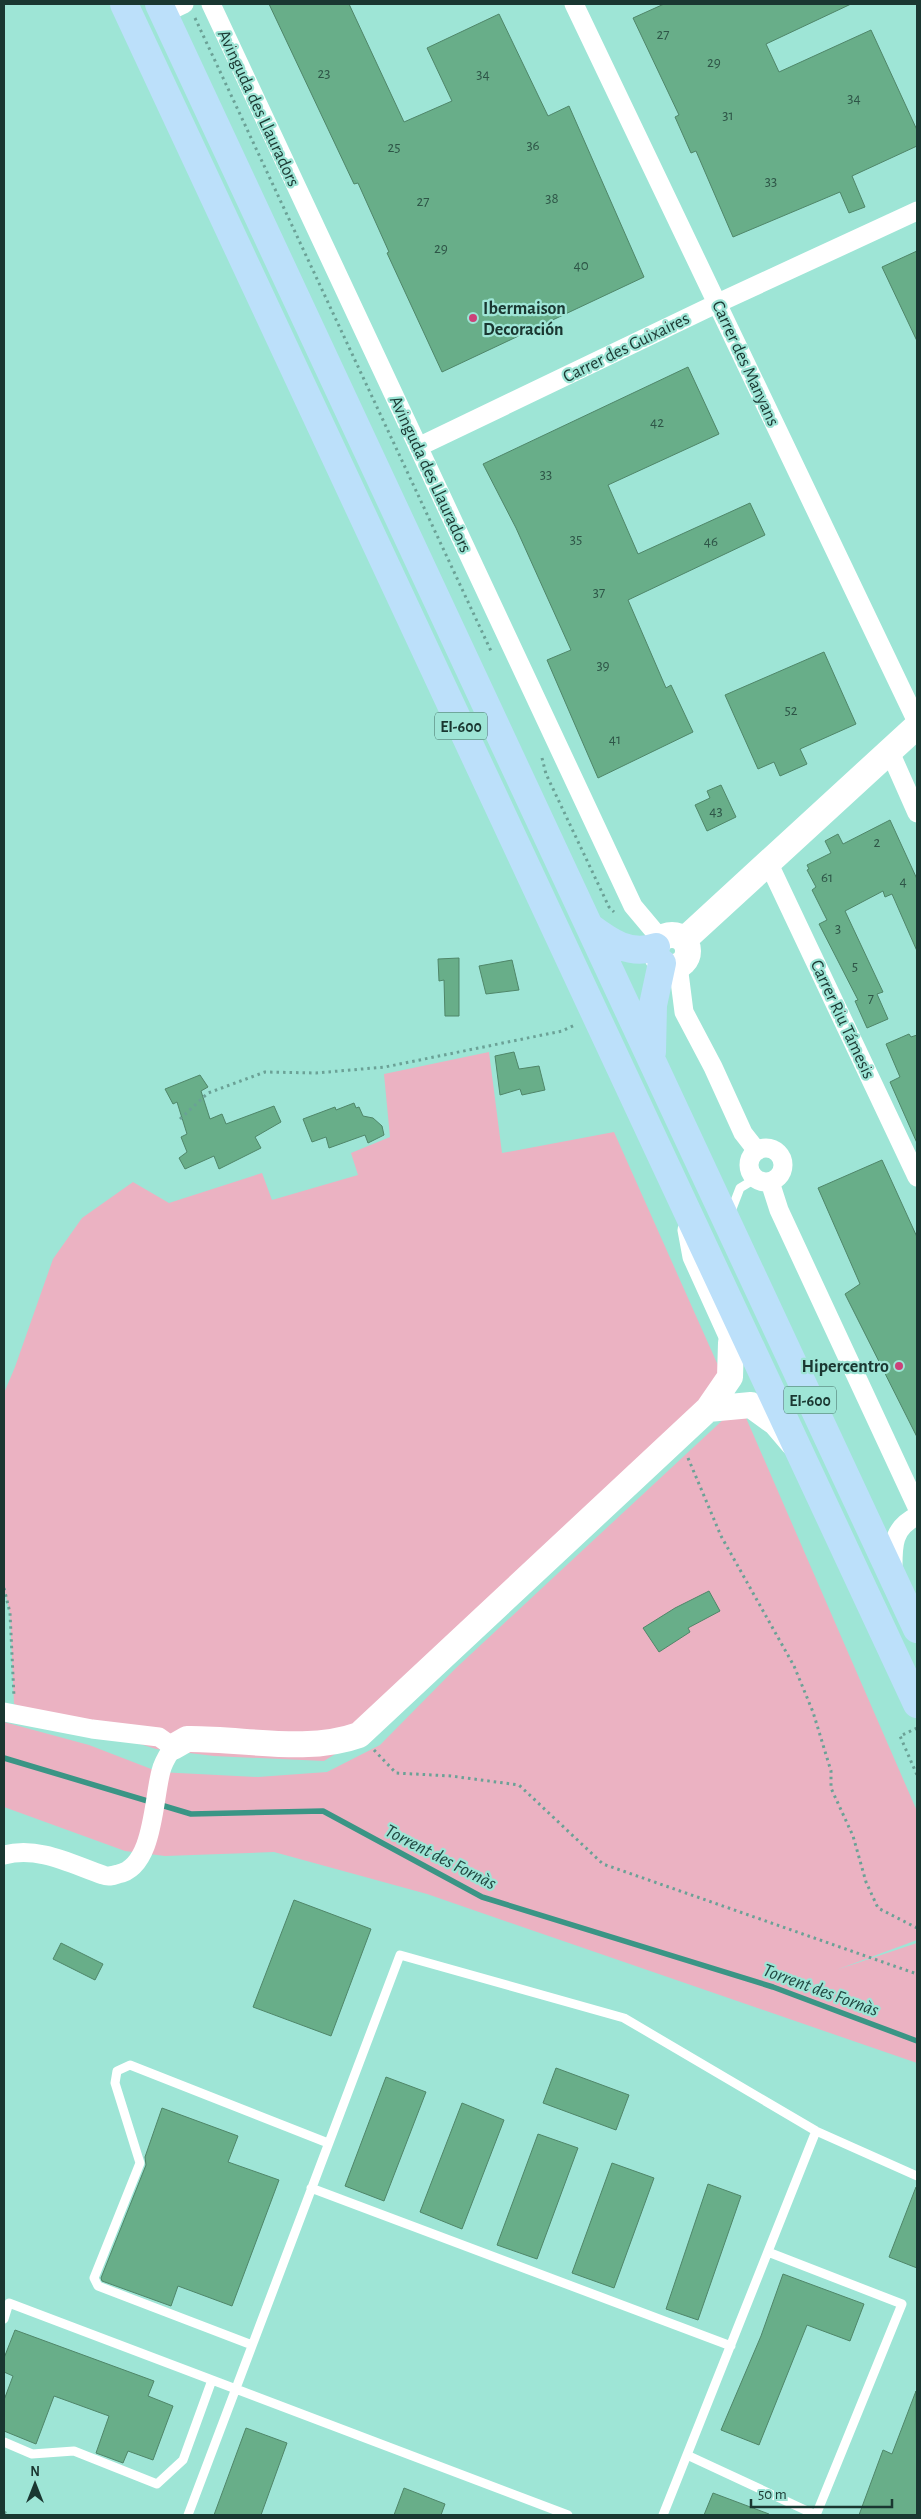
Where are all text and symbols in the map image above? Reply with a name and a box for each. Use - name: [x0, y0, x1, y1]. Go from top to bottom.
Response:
- street label: Avinguda des Llauradors: [214, 27, 302, 190]
- house number: 27: [656, 27, 670, 42]
- house number: 29: [707, 55, 721, 70]
- house number: 23: [317, 66, 331, 81]
- house number: 34: [476, 67, 490, 82]
- house number: 34: [847, 91, 861, 106]
- house number: 31: [722, 108, 734, 123]
- house number: 36: [526, 138, 540, 153]
- house number: 25: [387, 140, 401, 155]
- house number: 33: [765, 174, 777, 189]
- house number: 38: [545, 191, 559, 206]
- house number: 27: [416, 194, 430, 209]
- house number: 29: [434, 241, 448, 256]
- house number: 40: [573, 258, 589, 273]
- street label: Carrer des Manyans: [708, 298, 782, 429]
- place label: Ibermaison Decoración: [483, 300, 566, 339]
- street label: Carrer des Guixaires: [560, 309, 693, 386]
- marker: Ibermaison Decoración: [467, 312, 479, 324]
- street label: Avinguda des Llauradors: [386, 393, 474, 556]
- house number: 42: [650, 415, 664, 430]
- house number: 33: [540, 467, 552, 482]
- house number: 35: [570, 532, 582, 547]
- house number: 46: [704, 534, 718, 549]
- house number: 37: [593, 585, 605, 600]
- house number: 39: [596, 658, 610, 673]
- house number: 52: [784, 703, 798, 718]
- road number: EI-600: [435, 712, 487, 739]
- house number: 41: [609, 732, 621, 747]
- house number: 43: [709, 804, 723, 819]
- house number: 2: [874, 835, 881, 850]
- house number: 61: [821, 870, 833, 885]
- house number: 4: [899, 874, 907, 889]
- house number: 3: [835, 921, 841, 936]
- street label: Carrer Riu Támesis: [807, 957, 877, 1082]
- house number: 5: [852, 959, 858, 974]
- house number: 7: [868, 991, 874, 1006]
- place label: Hipercentro: [802, 1358, 889, 1376]
- marker: Hipercentro: [893, 1360, 905, 1372]
- road number: EI-600: [784, 1386, 836, 1414]
- water label: Torrent des Fornàs: [382, 1821, 499, 1893]
- water label: Torrent des Fornàs: [760, 1961, 881, 2020]
- north arrow: [10, 2459, 60, 2509]
- text: N: [30, 2465, 40, 2479]
- scale bar: [751, 2476, 892, 2508]
- text: 50 m: [758, 2487, 787, 2502]

